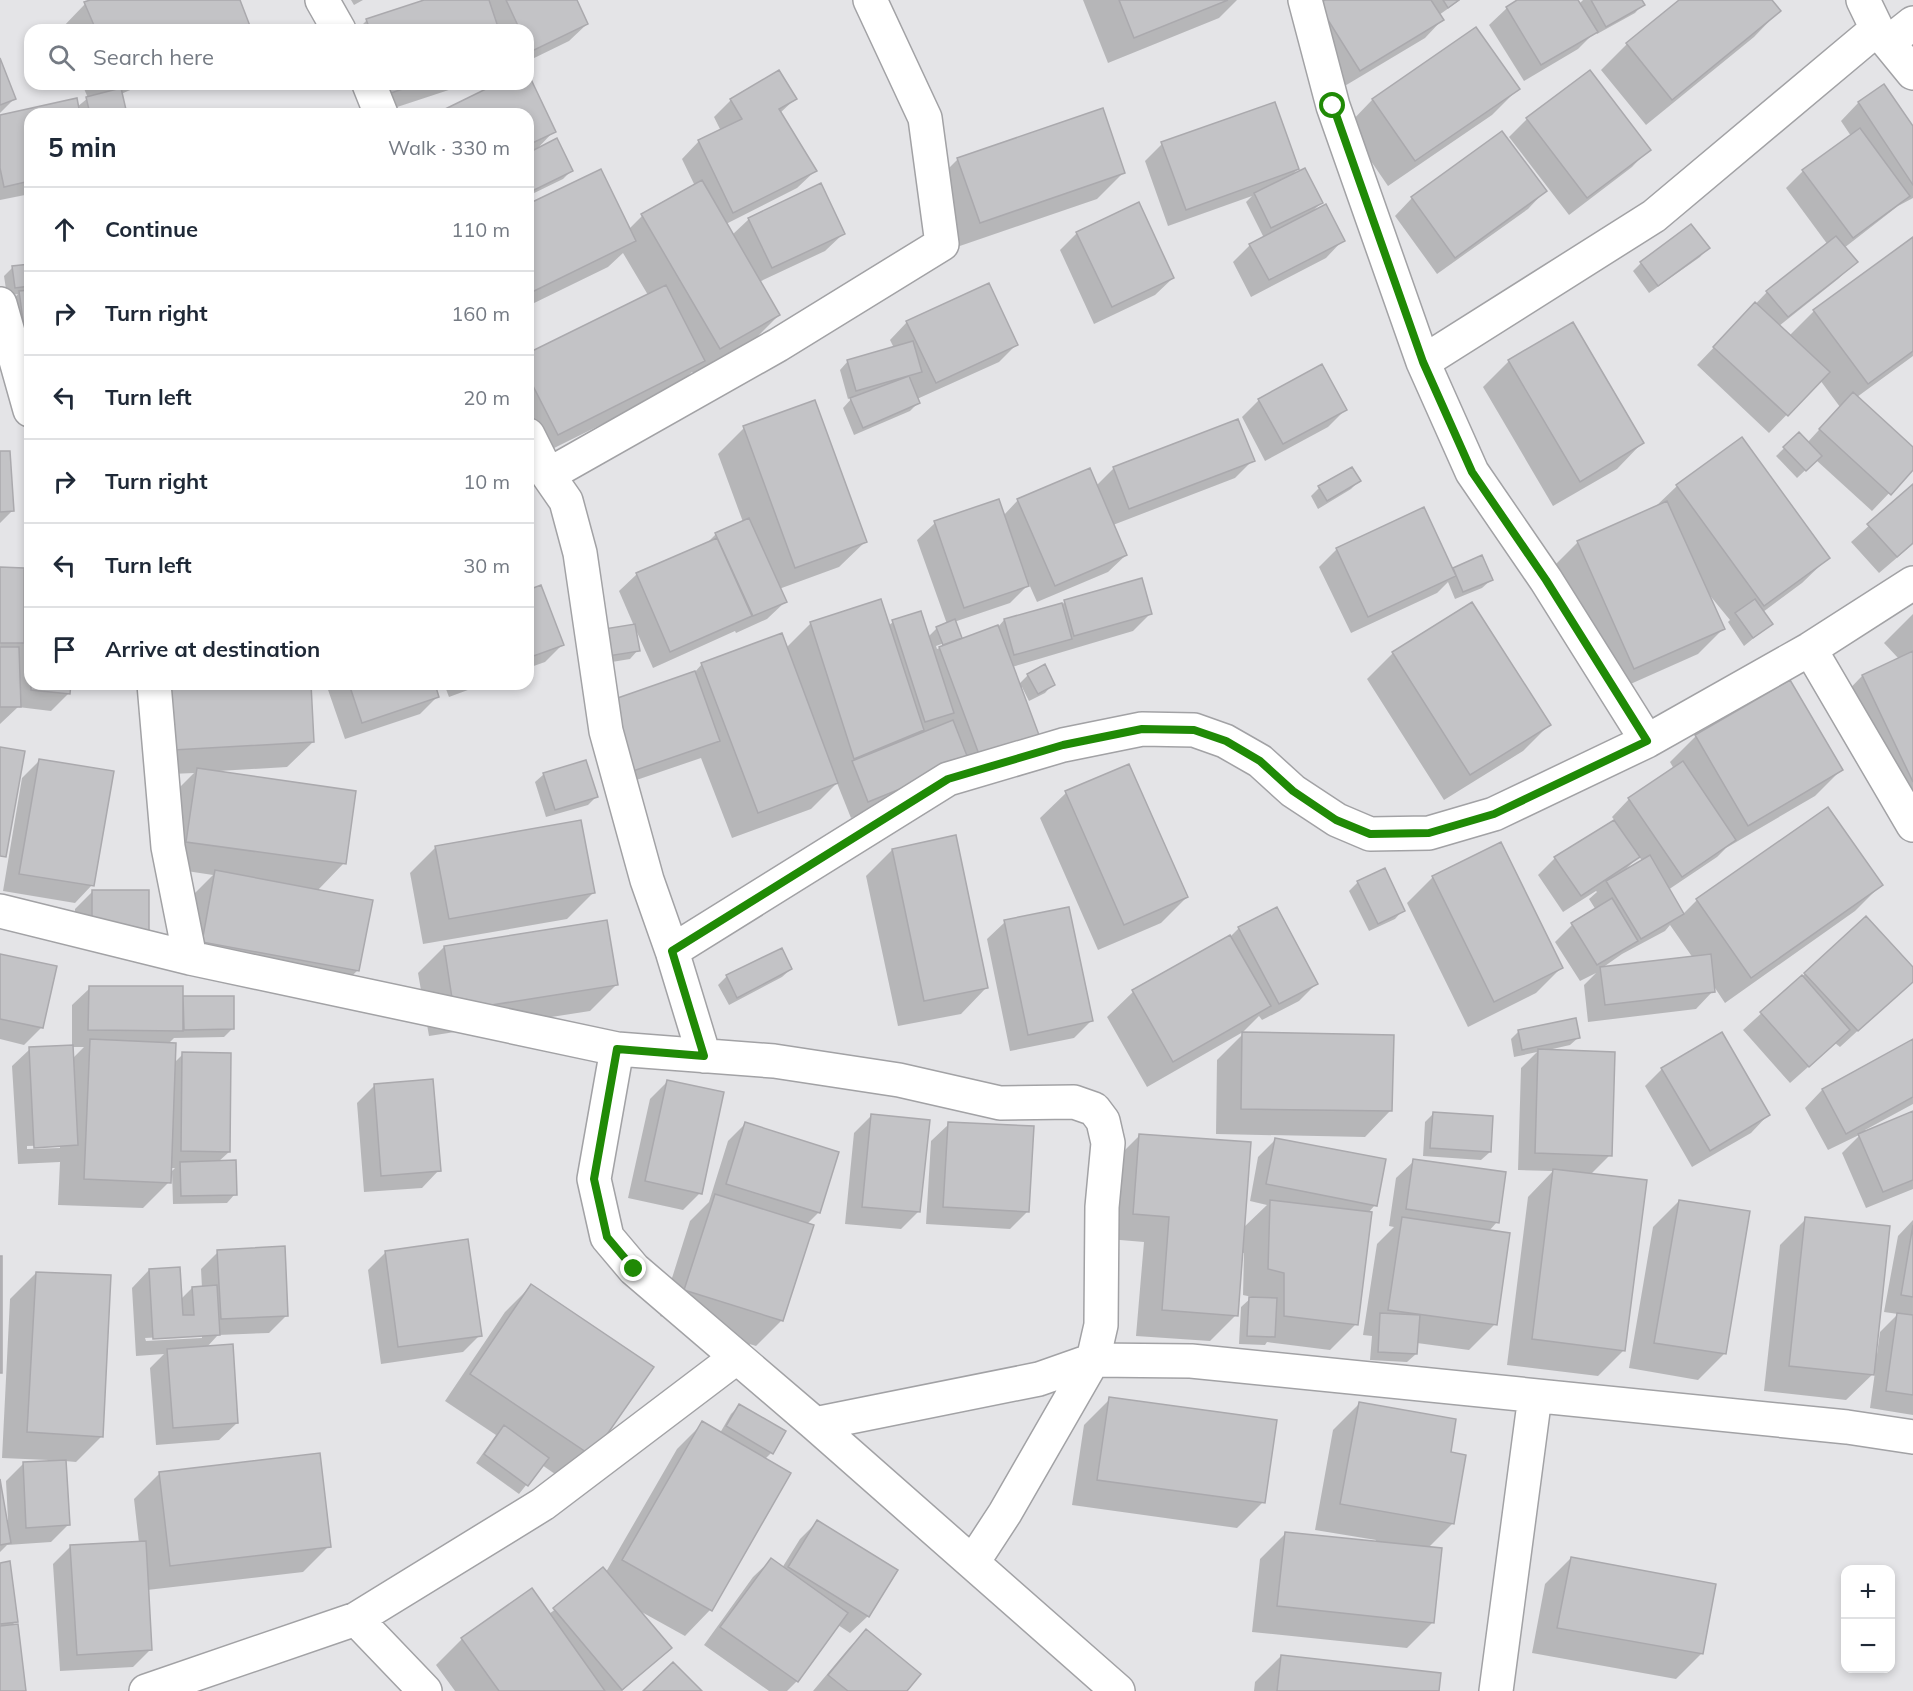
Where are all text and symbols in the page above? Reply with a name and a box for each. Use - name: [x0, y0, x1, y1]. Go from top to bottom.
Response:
- search box: [24, 24, 534, 90]
- icon: search: [45, 41, 78, 74]
- text: Search here: [93, 43, 214, 71]
- route start: [1319, 92, 1345, 118]
- text: 5 min: [48, 131, 117, 164]
- text: Walk · 330 m: [388, 135, 510, 160]
- icon: ahead: [48, 213, 81, 246]
- text: Continue: [105, 215, 198, 243]
- text: 110 m: [451, 217, 510, 242]
- icon: right: [48, 297, 81, 330]
- text: Turn right: [105, 299, 208, 327]
- text: 160 m: [451, 301, 510, 326]
- icon: left: [48, 381, 81, 414]
- text: Turn left: [105, 383, 192, 411]
- text: 20 m: [463, 385, 510, 410]
- icon: right: [48, 465, 81, 498]
- text: Turn right: [105, 467, 208, 495]
- text: 10 m: [463, 469, 510, 494]
- icon: left: [48, 549, 81, 582]
- text: Turn left: [105, 551, 192, 579]
- text: 30 m: [463, 553, 510, 578]
- icon: arrive: [48, 633, 81, 666]
- text: Arrive at destination: [105, 635, 320, 663]
- route end: [620, 1255, 646, 1281]
- map controls: [1841, 1565, 1895, 1673]
- button: +: [1841, 1565, 1895, 1619]
- button: −: [1841, 1619, 1895, 1673]

